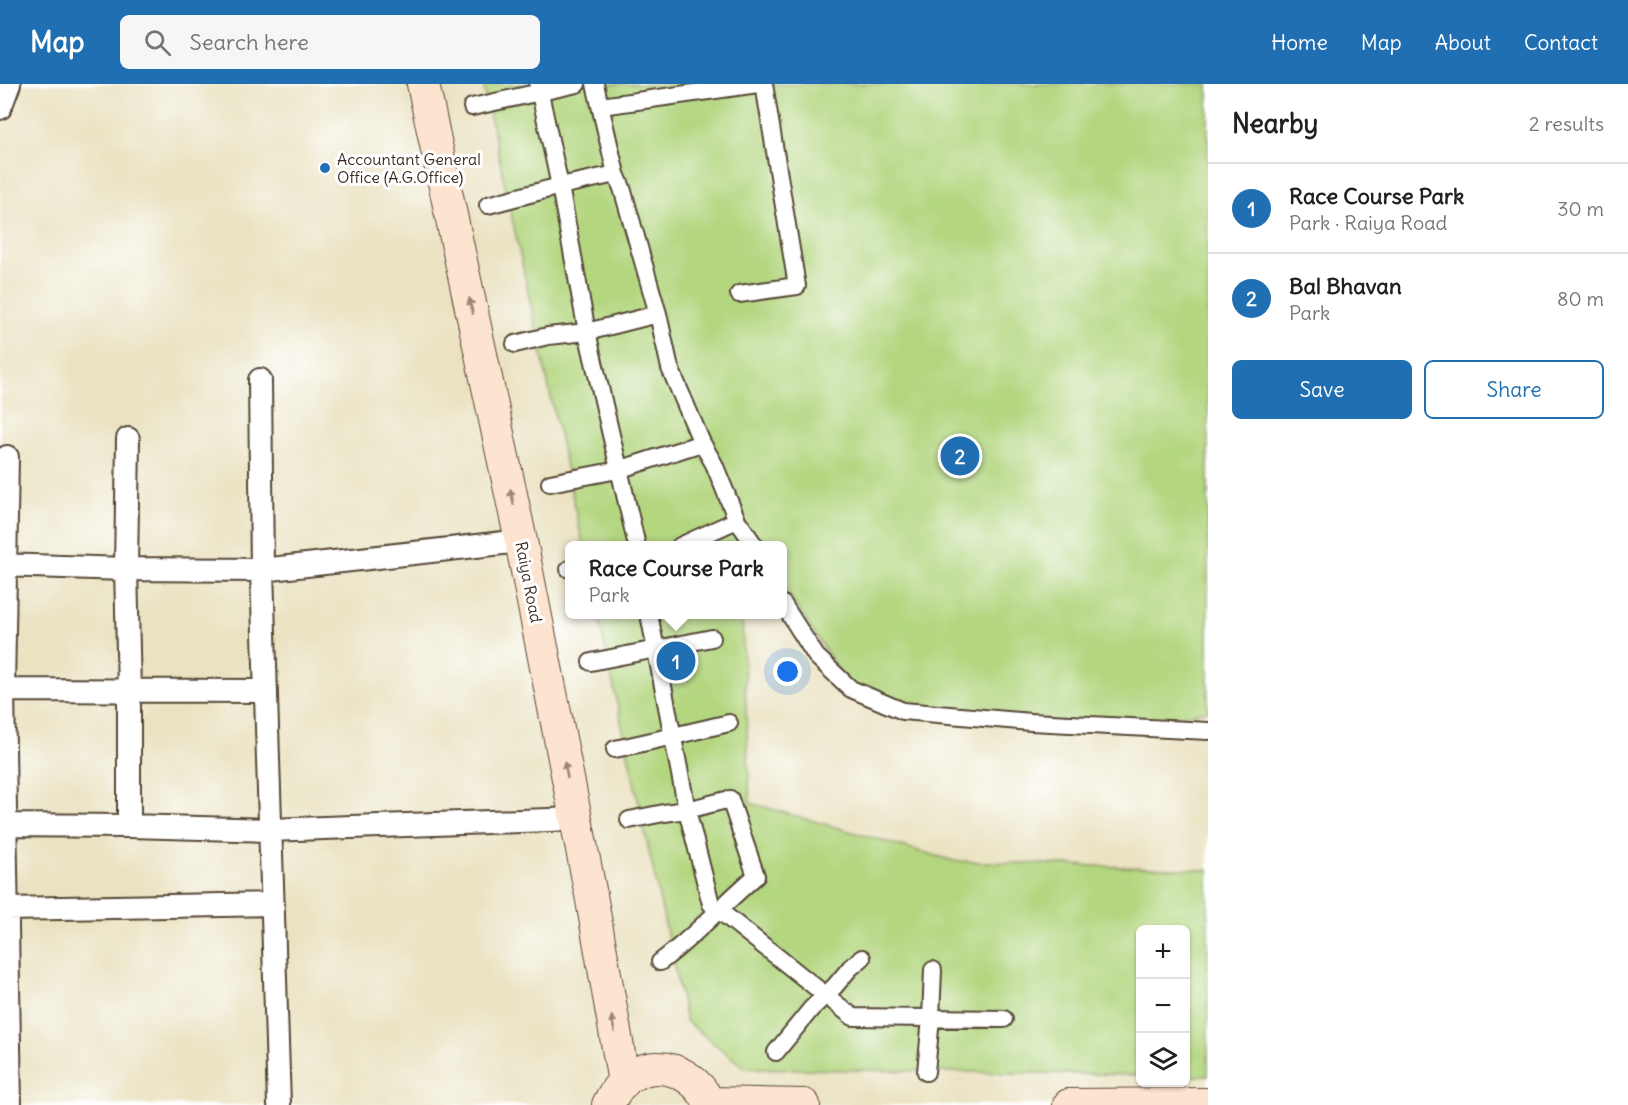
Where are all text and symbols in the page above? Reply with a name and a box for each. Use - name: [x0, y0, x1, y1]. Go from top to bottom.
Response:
- search box: [120, 15, 540, 69]
- text: Map: [30, 24, 84, 60]
- icon: search: [141, 26, 174, 59]
- text: Search here: [189, 28, 309, 56]
- text: Home: [1271, 29, 1328, 56]
- text: Map: [1361, 29, 1402, 56]
- text: About: [1435, 29, 1491, 56]
- text: Contact: [1524, 29, 1598, 56]
- text: Nearby: [1232, 107, 1318, 140]
- text: 2 results: [1529, 111, 1604, 136]
- place label: Accountant General Office (A.G.Office): [337, 149, 481, 187]
- marker: Accountant General Office (A.G.Office): [318, 161, 332, 175]
- text: Race Course Park: [1289, 182, 1464, 210]
- text: 1: [1248, 196, 1255, 221]
- text: 30 m: [1557, 196, 1604, 221]
- text: Park · Raiya Road: [1289, 210, 1447, 235]
- text: Bal Bhavan: [1289, 272, 1402, 300]
- text: 2: [1246, 286, 1257, 311]
- text: 80 m: [1557, 286, 1604, 311]
- one-way arrow: [466, 296, 475, 315]
- text: Park: [1289, 300, 1330, 325]
- button: Save: [1232, 360, 1412, 419]
- button: Share: [1424, 360, 1604, 419]
- pin: 2: [940, 434, 980, 478]
- one-way arrow: [507, 487, 516, 506]
- street label: Raiya Road: [511, 540, 547, 624]
- popup: [565, 541, 787, 619]
- text: Race Course Park: [588, 554, 764, 582]
- text: Park: [588, 582, 630, 607]
- pin: 1: [656, 638, 696, 684]
- your location: [773, 657, 802, 686]
- one-way arrow: [561, 761, 570, 780]
- map controls: [1136, 925, 1190, 1087]
- button: +: [1136, 925, 1190, 979]
- button: −: [1136, 979, 1190, 1033]
- one-way arrow: [609, 1014, 618, 1033]
- button: layers: [1136, 1033, 1190, 1087]

